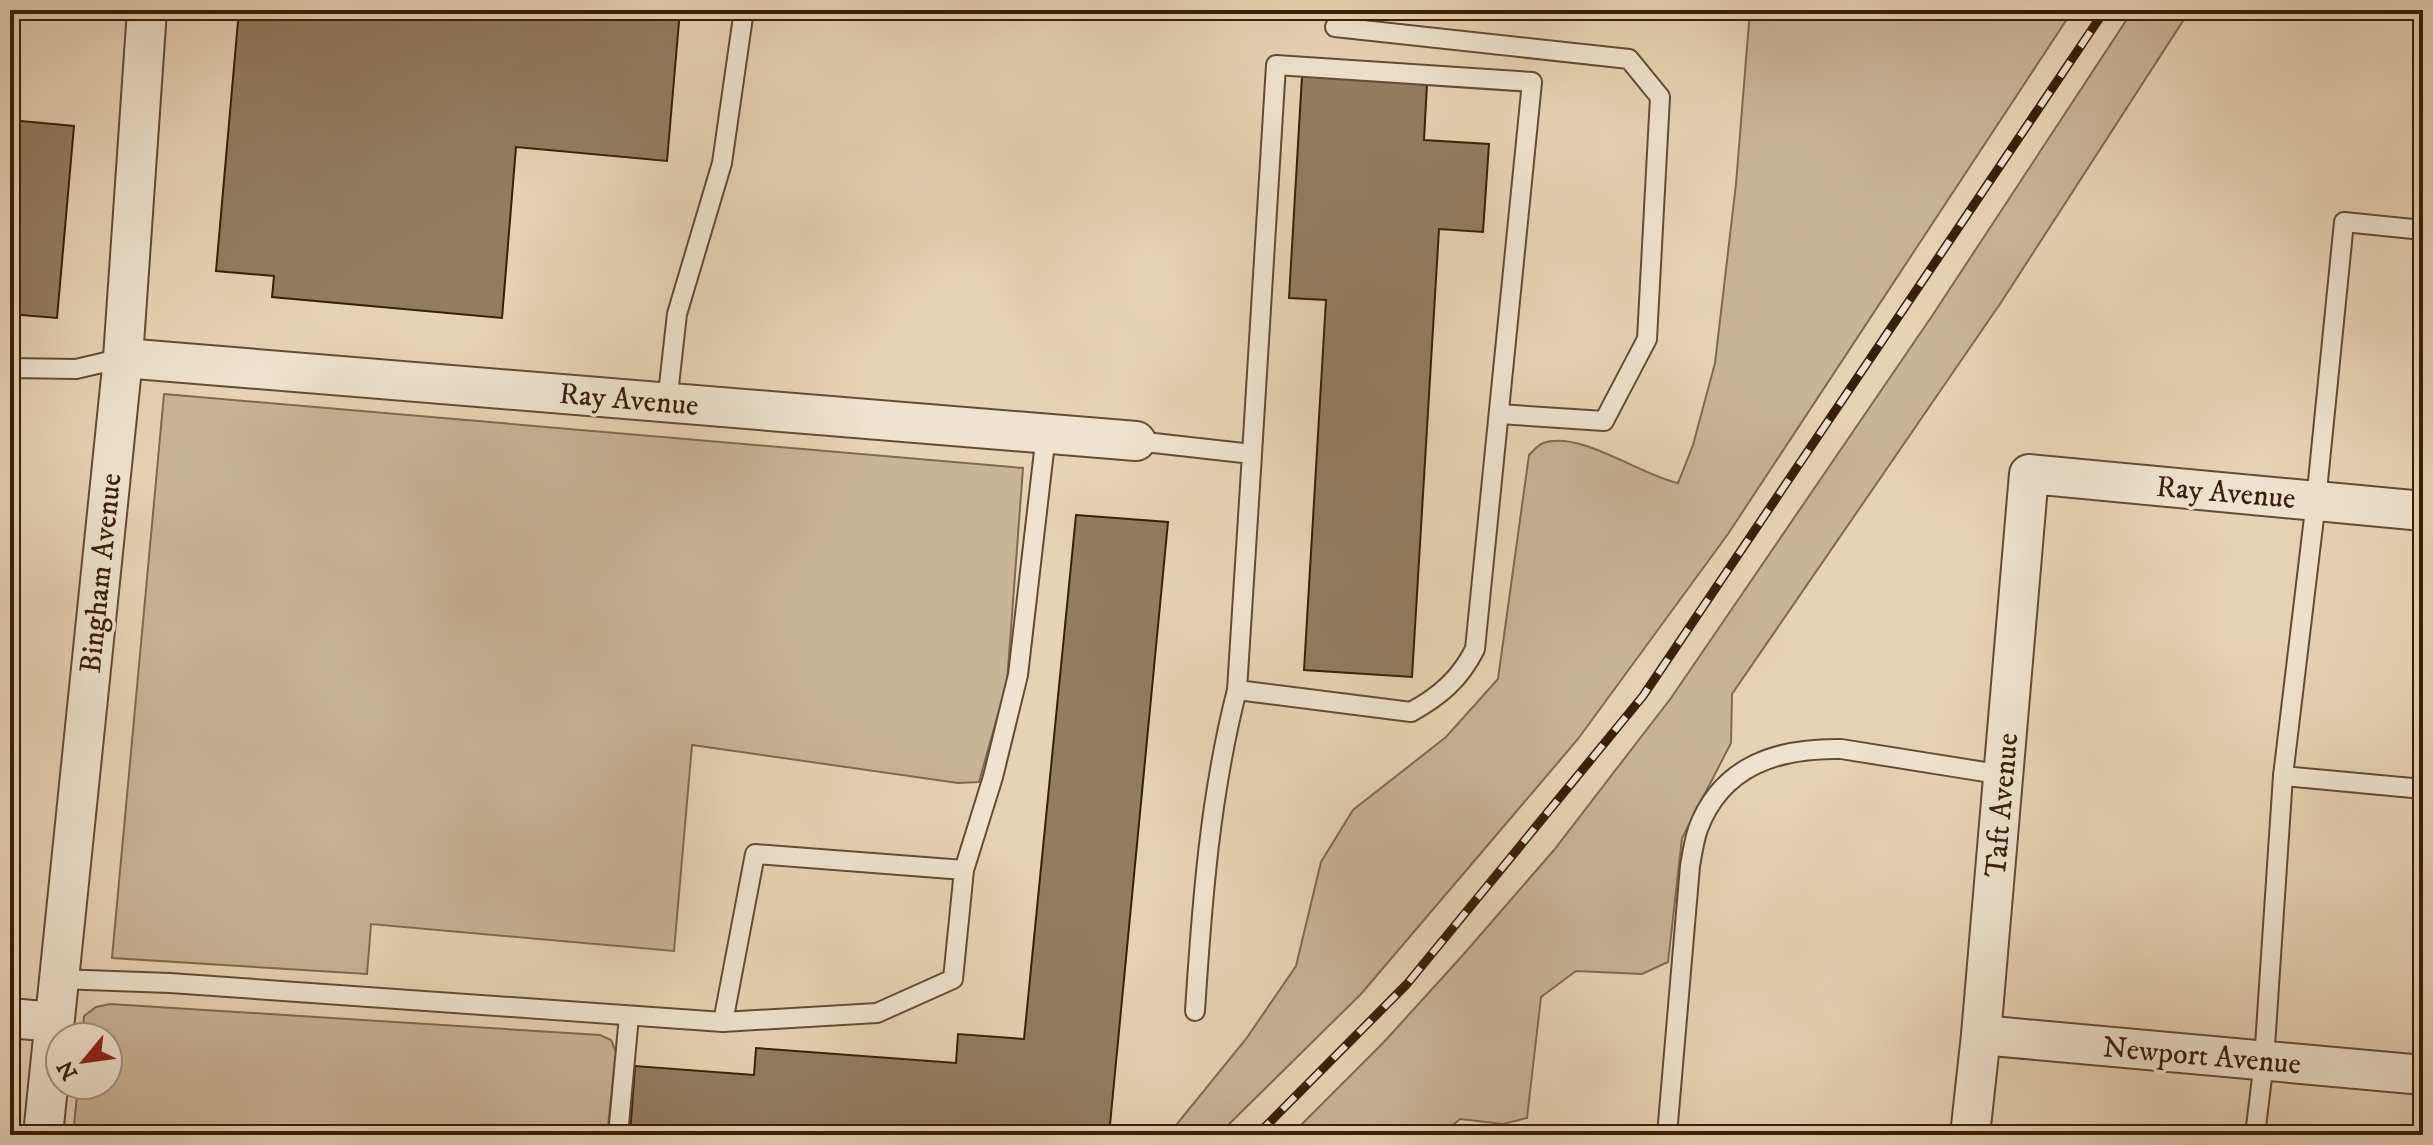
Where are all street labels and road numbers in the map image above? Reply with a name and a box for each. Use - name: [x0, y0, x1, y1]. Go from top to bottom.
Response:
- street label: Ray Avenue: [558, 376, 700, 425]
- street label: Ray Avenue: [2155, 469, 2297, 518]
- street label: Bingham Avenue: [73, 471, 130, 675]
- street label: Taft Avenue: [1978, 731, 2027, 879]
- street label: Newport Avenue: [2101, 1029, 2303, 1084]

